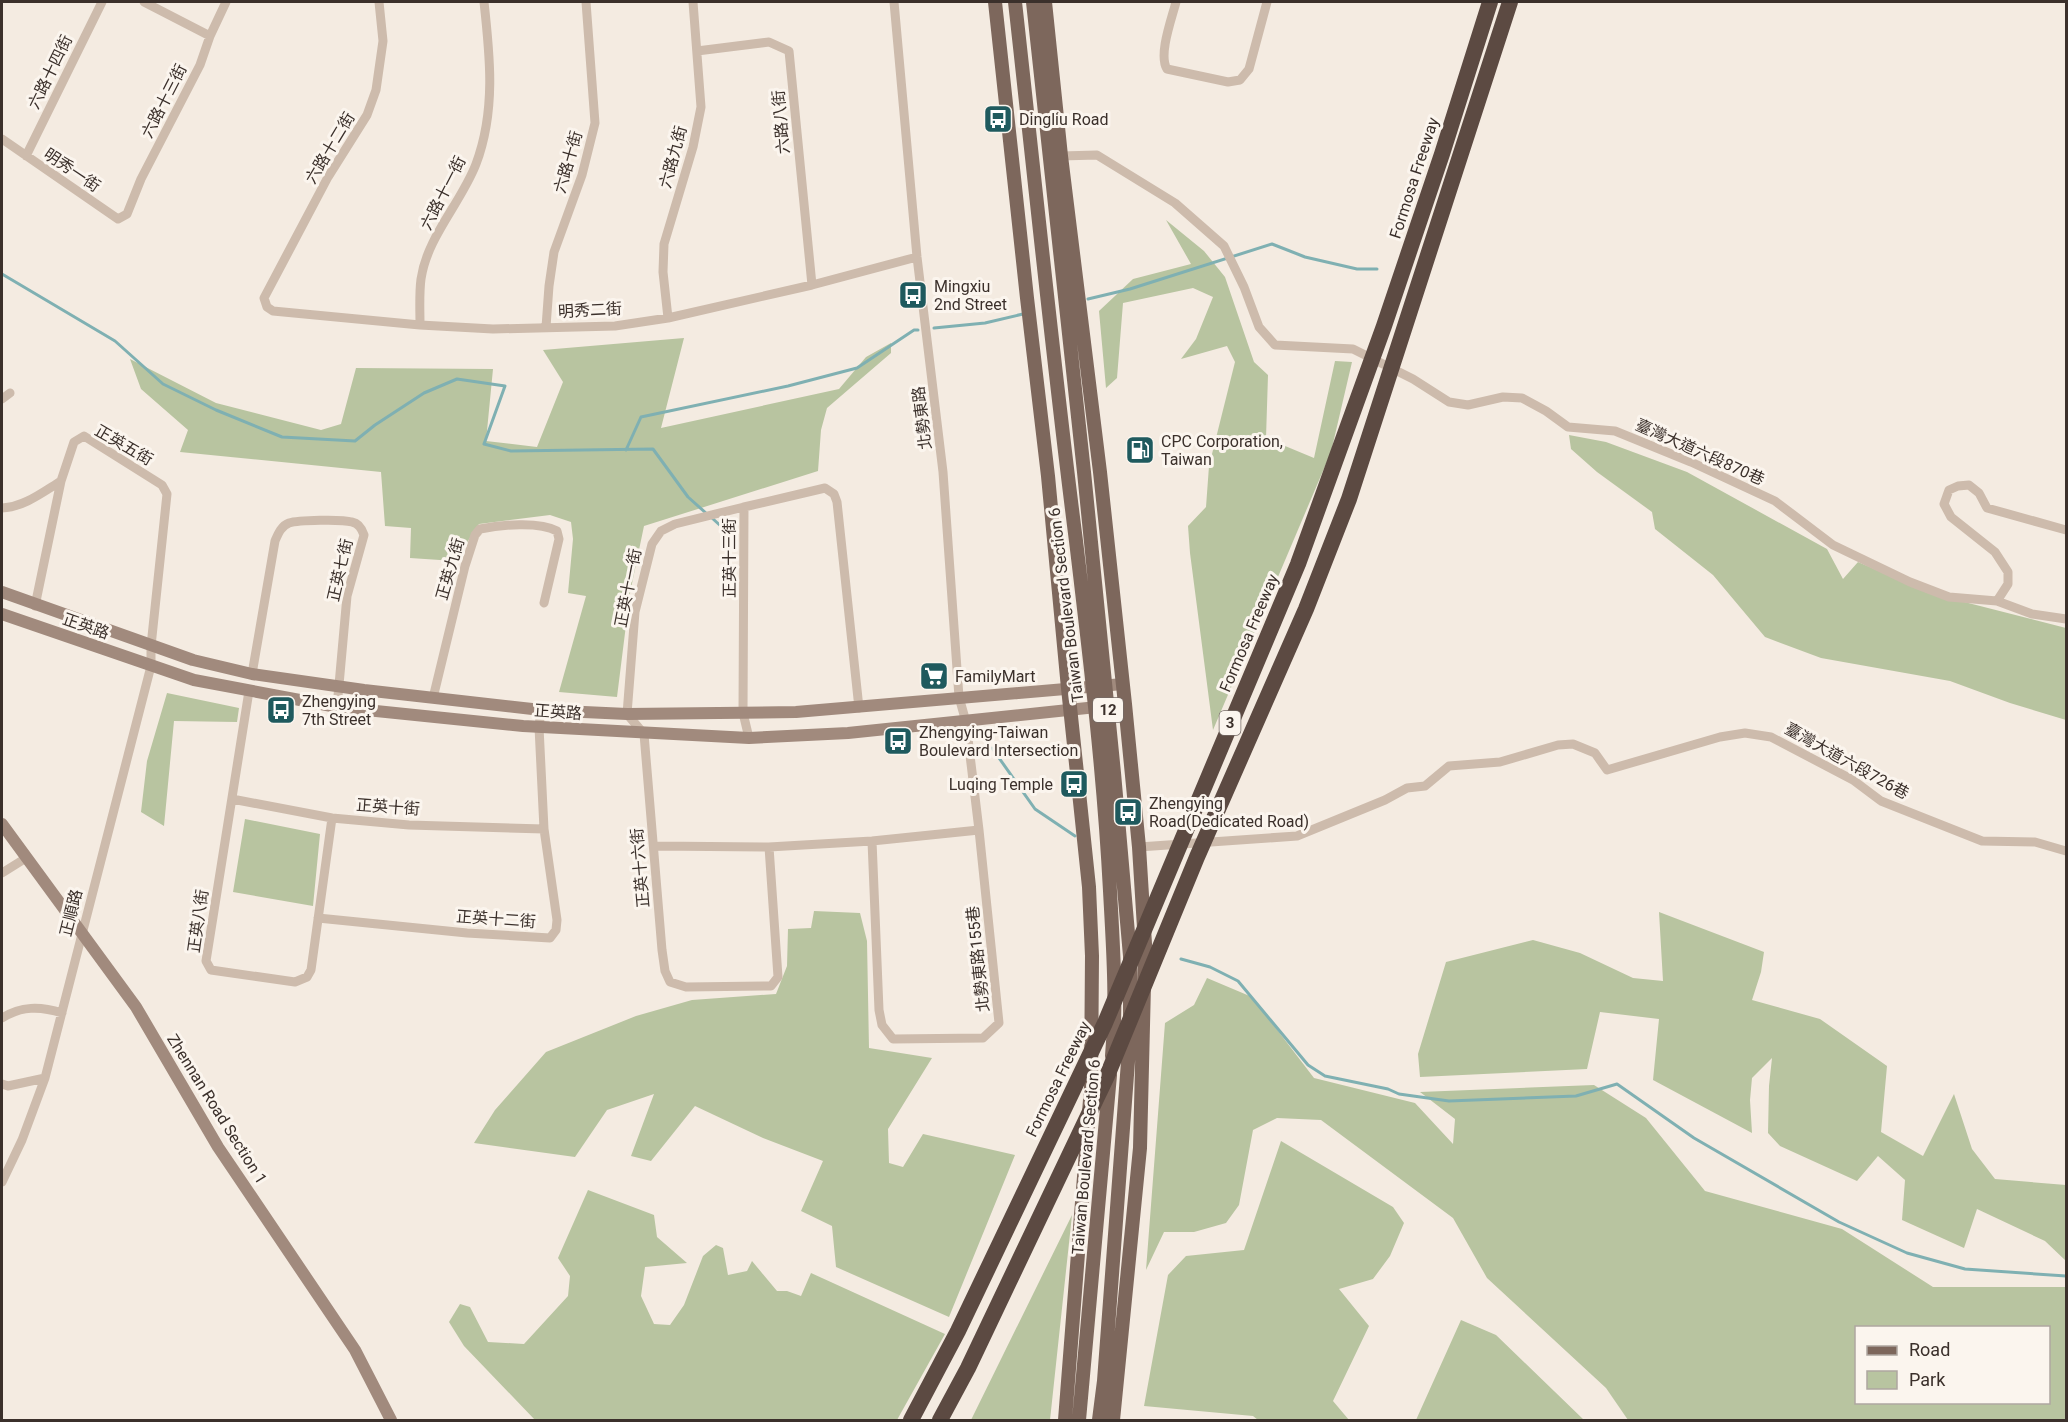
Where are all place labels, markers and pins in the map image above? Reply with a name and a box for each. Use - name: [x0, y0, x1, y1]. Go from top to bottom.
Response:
- bus stop icon: Dingliu Road: [982, 103, 1014, 135]
- place label: Dingliu Road: [1019, 110, 1109, 129]
- place label: Mingxiu 2nd Street: [934, 277, 1007, 314]
- bus stop icon: Mingxiu 2nd Street: [897, 279, 929, 311]
- place label: CPC Corporation, Taiwan: [1161, 432, 1283, 469]
- fuel station icon: CPC Corporation, Taiwan: [1124, 434, 1156, 466]
- supermarket icon: FamilyMart: [918, 660, 950, 692]
- place label: FamilyMart: [955, 667, 1035, 686]
- place label: Zhengying 7th Street: [302, 692, 376, 729]
- bus stop icon: Zhengying 7th Street: [265, 694, 297, 726]
- place label: Zhengying-Taiwan Boulevard Intersection: [919, 723, 1078, 760]
- bus stop icon: Zhengying-Taiwan Boulevard Intersection: [882, 725, 914, 757]
- bus stop icon: Luqing Temple: [1058, 768, 1090, 800]
- place label: Luqing Temple: [949, 775, 1053, 794]
- place label: Zhengying Road(Dedicated Road): [1149, 794, 1309, 831]
- bus stop icon: Zhengying Road(Dedicated Road): [1112, 796, 1144, 828]

